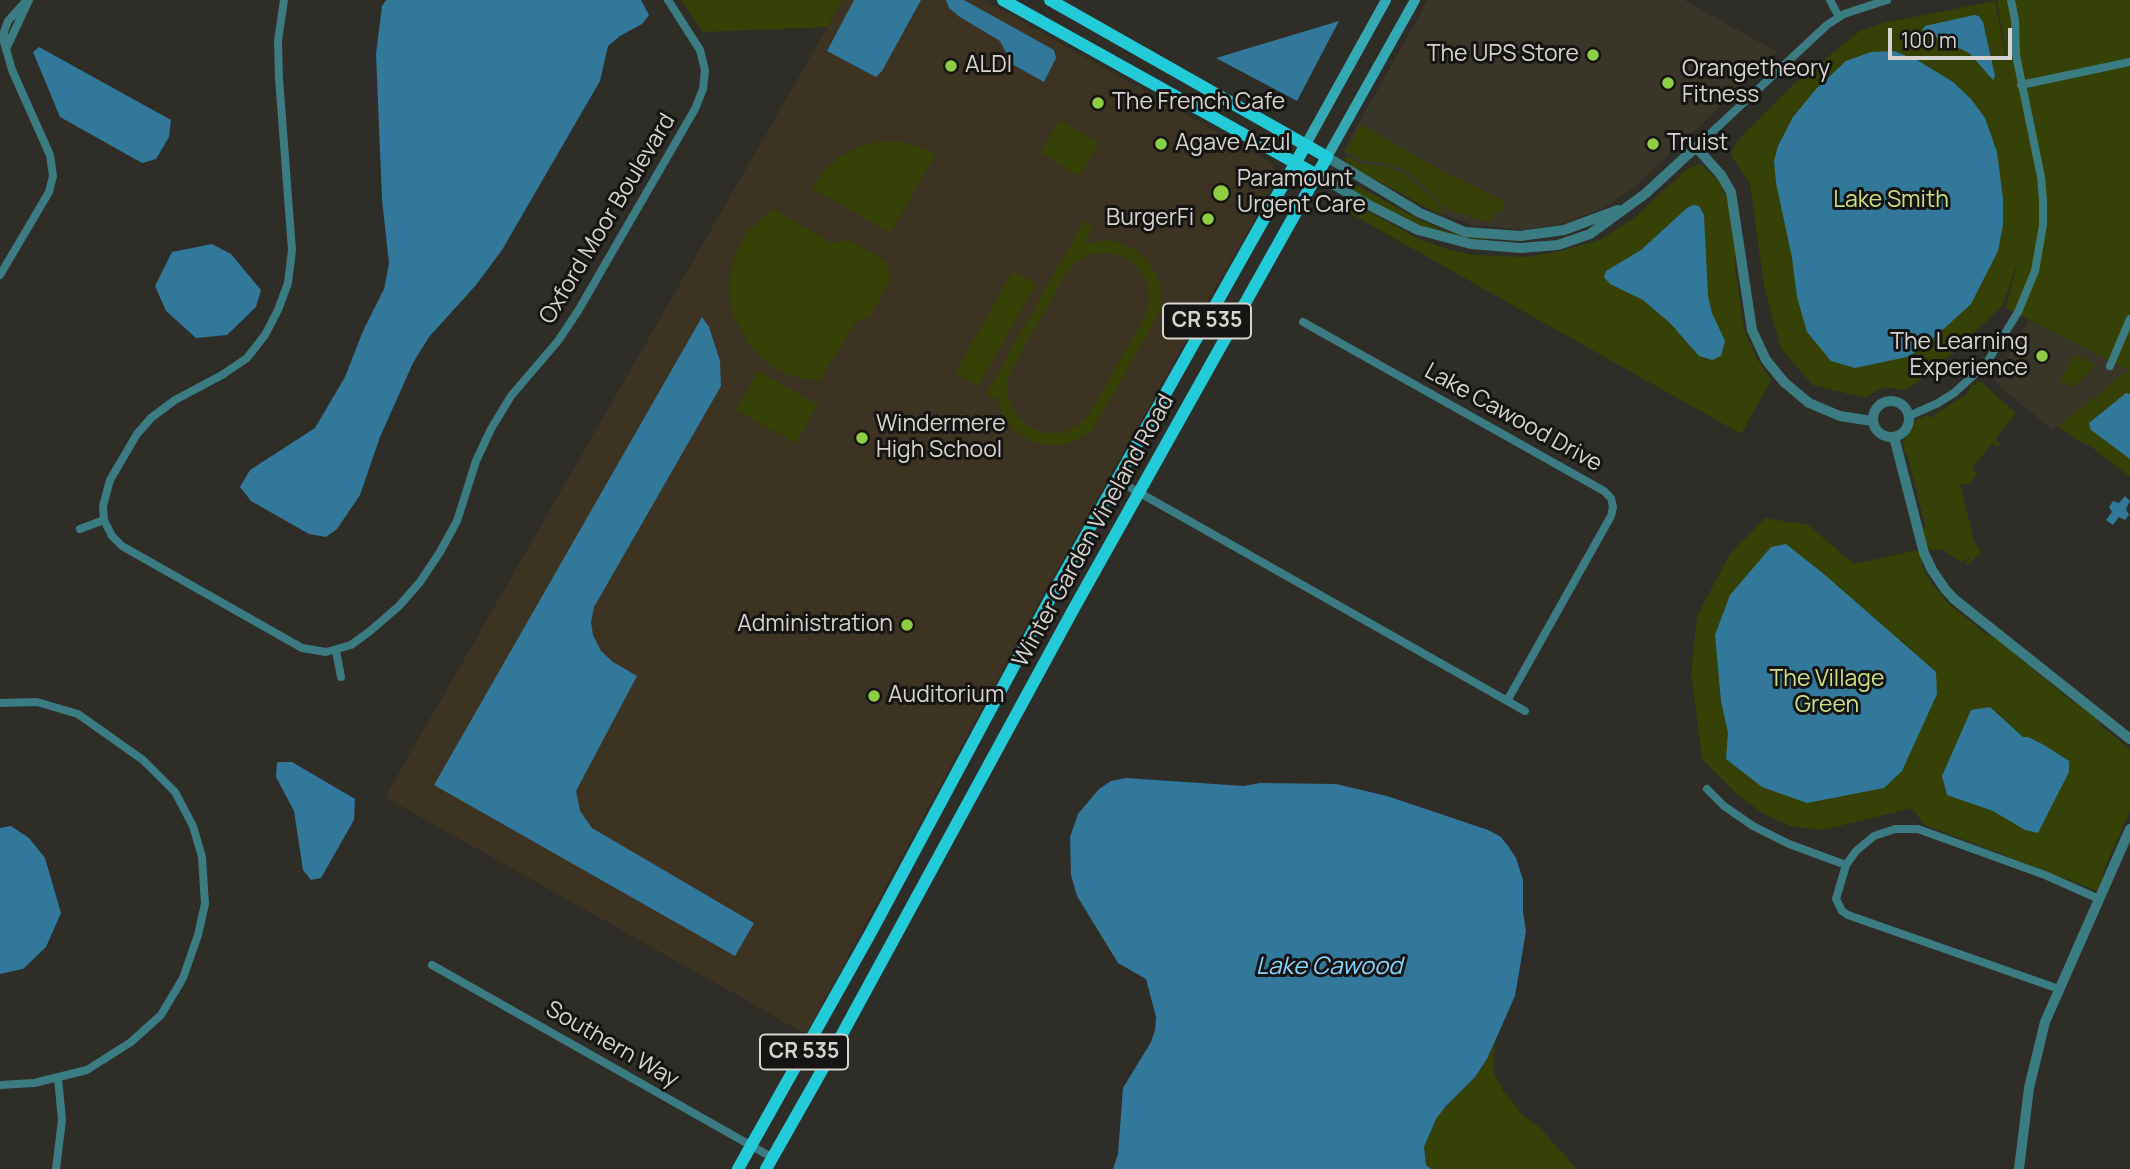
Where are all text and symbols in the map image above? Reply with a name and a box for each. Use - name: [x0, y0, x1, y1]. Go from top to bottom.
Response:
- scale bar: [1892, 14, 2016, 58]
- text: 100 m: [1901, 26, 1957, 54]
- place label: The UPS Store: [1427, 41, 1579, 69]
- marker: The UPS Store: [1585, 47, 1601, 63]
- place label: ALDI: [965, 52, 1012, 80]
- place label: Orangetheory Fitness: [1682, 56, 1830, 110]
- marker: ALDI: [943, 58, 959, 74]
- marker: Orangetheory Fitness: [1660, 75, 1676, 91]
- place label: The French Cafe: [1112, 89, 1285, 117]
- marker: The French Cafe: [1090, 95, 1106, 111]
- street label: Oxford Moor Boulevard: [534, 109, 682, 329]
- place label: Agave Azul: [1175, 130, 1291, 158]
- place label: Truist: [1667, 130, 1728, 158]
- marker: Agave Azul: [1153, 136, 1169, 152]
- marker: Truist: [1645, 136, 1661, 152]
- place label: Paramount Urgent Care: [1237, 166, 1366, 220]
- marker: Paramount Urgent Care: [1211, 183, 1231, 203]
- park label: Lake Smith: [1833, 187, 1949, 215]
- place label: BurgerFi: [1106, 205, 1194, 233]
- marker: BurgerFi: [1200, 211, 1216, 227]
- road number: CR 535: [1163, 304, 1251, 338]
- place label: The Learning Experience: [1890, 329, 2028, 383]
- marker: The Learning Experience: [2034, 348, 2050, 364]
- street label: Lake Cawood Drive: [1419, 358, 1607, 478]
- street label: Winter Garden Vineland Road: [1007, 390, 1181, 672]
- place label: Windermere High School: [876, 411, 1006, 465]
- marker: Windermere High School: [854, 430, 870, 446]
- place label: Administration: [737, 611, 893, 639]
- marker: Administration: [899, 617, 915, 633]
- park label: The Village Green: [1770, 666, 1884, 720]
- place label: Auditorium: [888, 682, 1004, 710]
- marker: Auditorium: [866, 688, 882, 704]
- water label: Lake Cawood: [1256, 953, 1402, 981]
- street label: Southern Way: [541, 996, 683, 1094]
- road number: CR 535: [760, 1034, 848, 1070]

